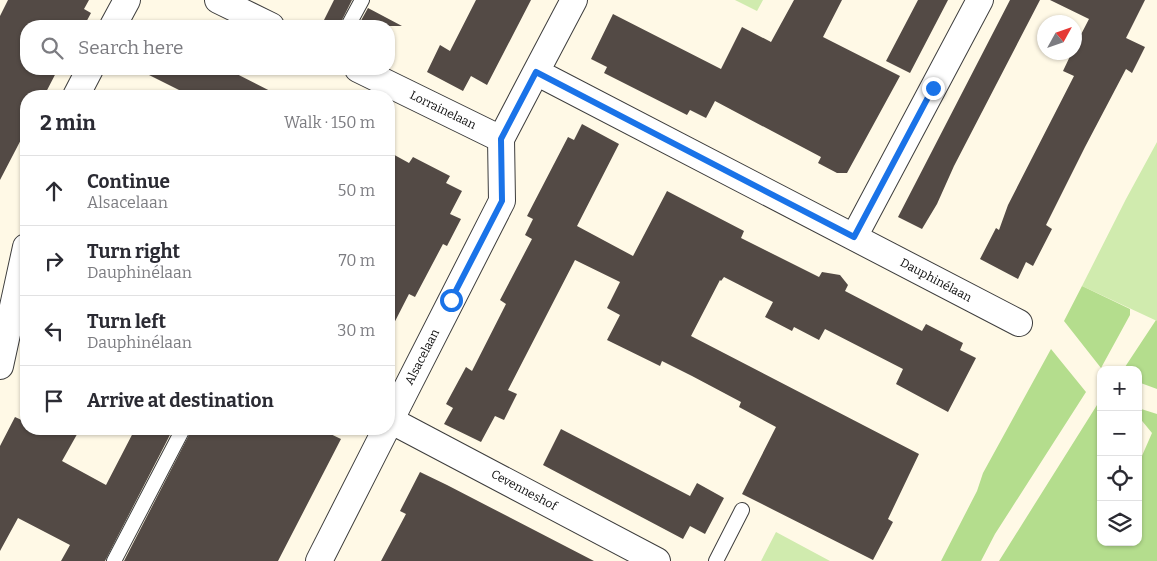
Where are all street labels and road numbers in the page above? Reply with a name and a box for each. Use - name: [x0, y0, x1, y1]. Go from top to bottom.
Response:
- street label: Lorrainelaan: [408, 88, 479, 132]
- street label: Dauphinélaan: [898, 255, 974, 305]
- street label: Alsacelaan: [402, 326, 442, 387]
- street label: Cevenneshof: [489, 467, 560, 514]

